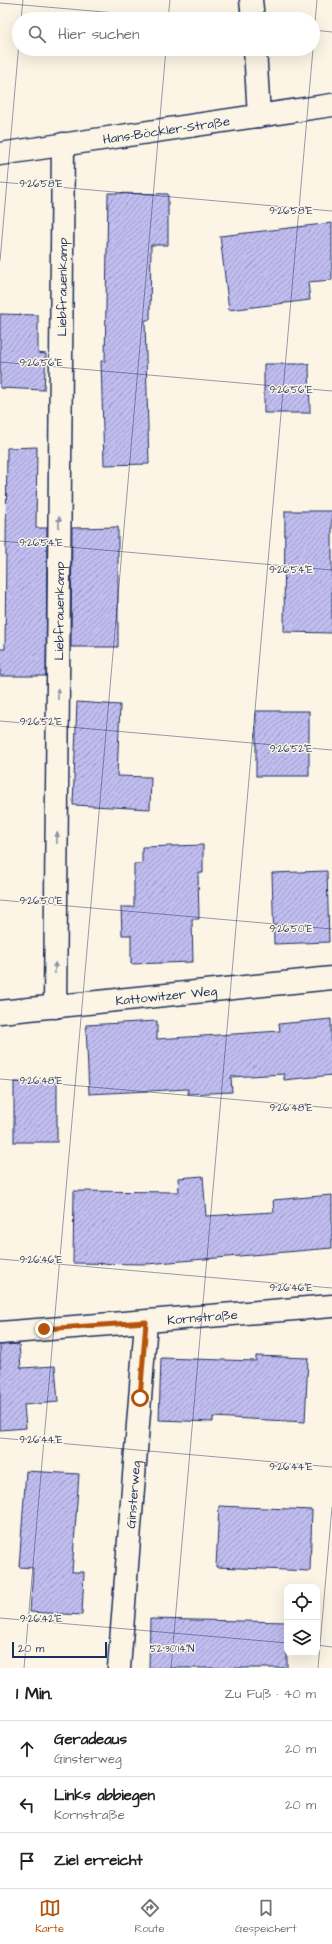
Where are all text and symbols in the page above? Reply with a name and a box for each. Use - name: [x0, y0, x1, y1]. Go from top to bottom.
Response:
- search box: [12, 12, 320, 56]
- icon: search: [26, 23, 48, 45]
- text: Hier suchen: [58, 24, 139, 45]
- street label: Hans-Böckler-Straße: [102, 112, 231, 149]
- text: 9°26'58"E: [19, 177, 63, 191]
- text: 9°26'58"E: [269, 204, 313, 218]
- street label: Liebfrauenkamp: [53, 237, 72, 337]
- text: 9°26'56"E: [19, 356, 63, 370]
- text: 9°26'56"E: [269, 383, 313, 397]
- one-way arrow: [56, 516, 63, 528]
- text: 9°26'54"E: [19, 536, 63, 550]
- street label: Liebfrauenkamp: [50, 561, 69, 661]
- text: 9°26'54"E: [269, 563, 313, 577]
- one-way arrow: [55, 687, 61, 700]
- text: 9°26'52"E: [20, 715, 62, 729]
- text: 9°26'52"E: [270, 742, 312, 756]
- one-way arrow: [54, 831, 60, 844]
- text: 9°26'50"E: [19, 894, 63, 908]
- text: 9°26'50"E: [269, 922, 313, 936]
- one-way arrow: [52, 961, 58, 974]
- street label: Kattowitzer Weg: [115, 982, 218, 1010]
- text: 9°26'48"E: [19, 1074, 63, 1088]
- text: 9°26'48"E: [269, 1101, 313, 1115]
- text: 9°26'46"E: [20, 1253, 63, 1267]
- text: 9°26'46"E: [270, 1281, 313, 1295]
- street label: Kornstraße: [166, 1306, 238, 1329]
- route end: [35, 1320, 53, 1338]
- route start: [131, 1389, 149, 1407]
- text: 9°26'44"E: [19, 1433, 63, 1447]
- street label: Ginsterweg: [122, 1460, 146, 1529]
- text: 9°26'44"E: [269, 1460, 313, 1474]
- map controls: [284, 1584, 320, 1656]
- button: locate: [284, 1584, 320, 1620]
- text: 9°26'42"E: [20, 1612, 62, 1626]
- button: layers: [284, 1620, 320, 1656]
- scale bar: [12, 1640, 107, 1659]
- text: 20 m: [18, 1641, 44, 1656]
- text: 52°30'14"N: [150, 1642, 194, 1656]
- text: 1 Min.: [16, 1682, 53, 1706]
- text: Zu Fuß · 40 m: [225, 1685, 316, 1703]
- text: Geradeaus: [54, 1729, 127, 1750]
- icon: ahead: [16, 1738, 38, 1760]
- text: 20 m: [285, 1740, 316, 1758]
- text: Ginsterweg: [54, 1750, 122, 1768]
- text: Links abbiegen: [54, 1785, 155, 1806]
- icon: left: [16, 1794, 38, 1816]
- text: 20 m: [285, 1796, 316, 1814]
- text: Kornstraße: [54, 1806, 125, 1824]
- icon: arrive: [16, 1850, 38, 1872]
- text: Ziel erreicht: [54, 1850, 143, 1871]
- tab: Karte: [35, 1897, 64, 1936]
- tab: Route: [135, 1897, 165, 1936]
- tab: Gespeichert: [235, 1897, 297, 1936]

